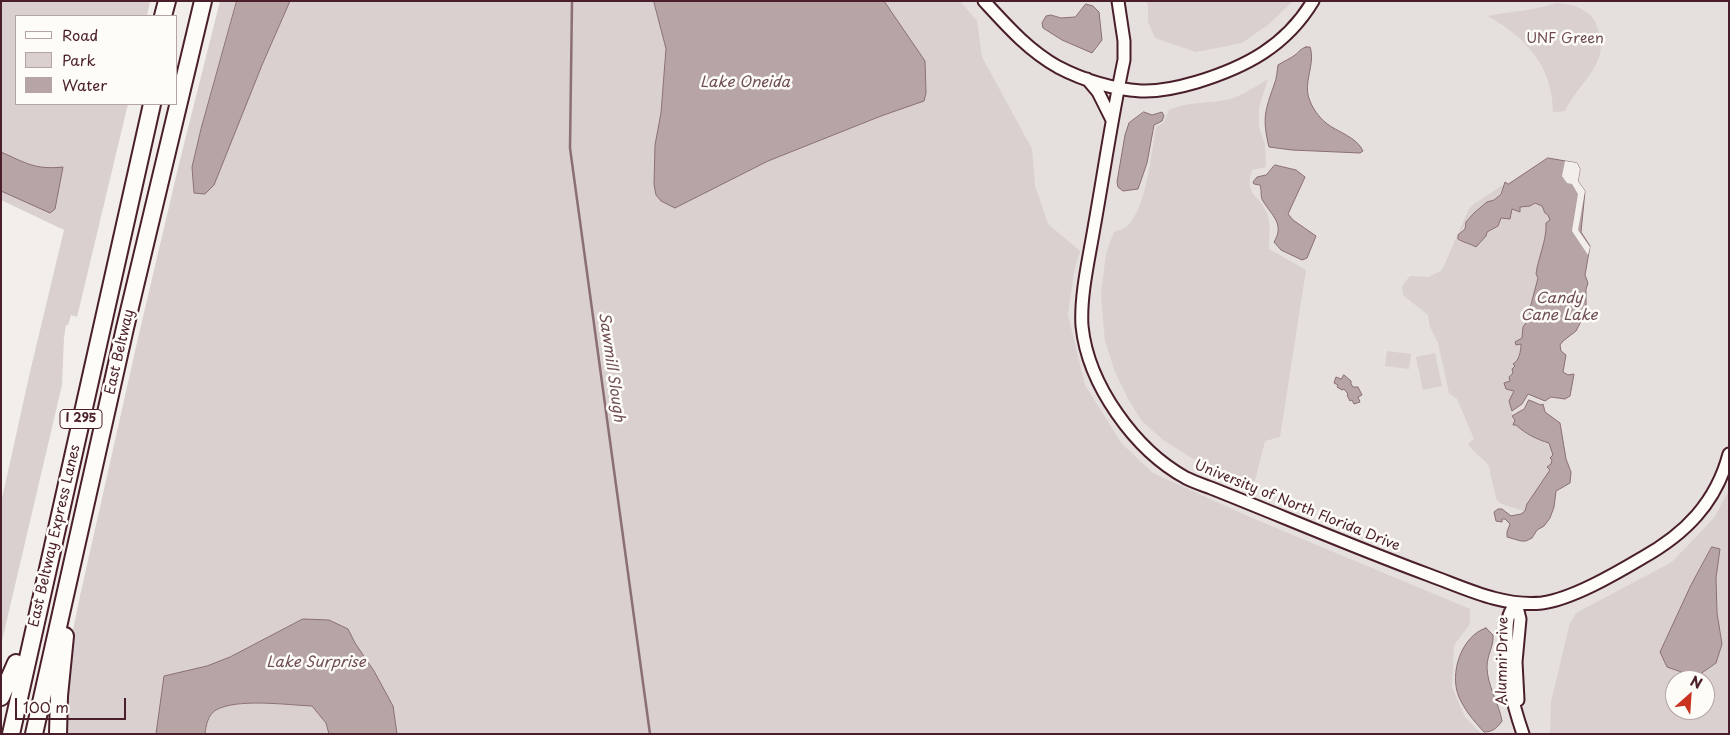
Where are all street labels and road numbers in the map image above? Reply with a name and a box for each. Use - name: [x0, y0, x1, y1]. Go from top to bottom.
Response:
- street label: East Beltway: [102, 308, 138, 396]
- road number: I 295: [60, 409, 102, 428]
- street label: East Beltway Express Lanes: [26, 443, 84, 629]
- street label: University of North Florida Drive: [1192, 457, 1402, 555]
- street label: Alumni Drive: [1494, 617, 1512, 705]

